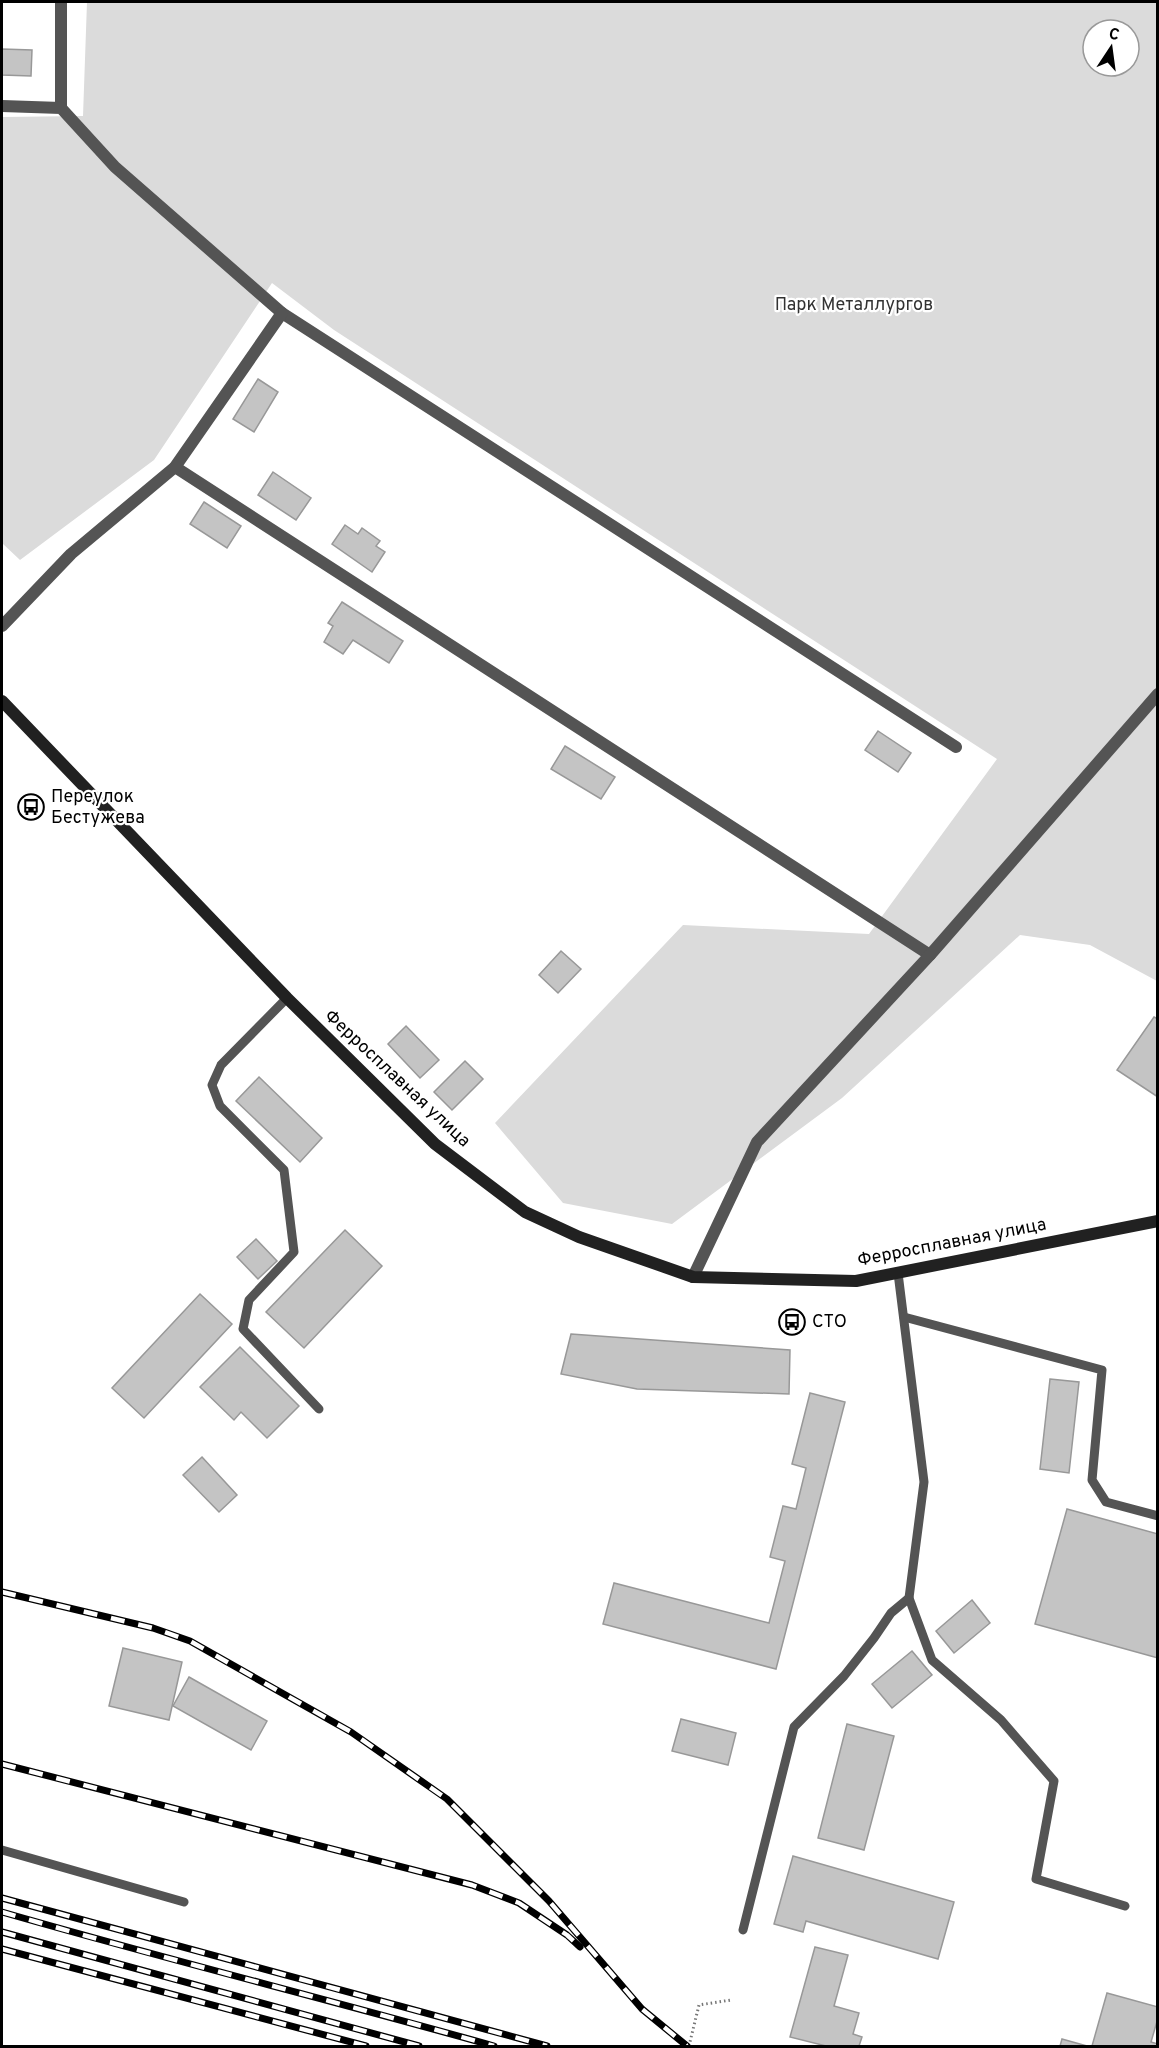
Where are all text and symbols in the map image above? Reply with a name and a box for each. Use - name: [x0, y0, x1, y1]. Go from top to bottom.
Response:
- north arrow: [1081, 18, 1141, 78]
- text: С: [1107, 24, 1121, 46]
- park label: Парк Металлургов: [775, 294, 933, 317]
- place label: Переулок Бестужева: [51, 786, 145, 830]
- bus stop icon: Переулок Бестужева: [16, 792, 46, 822]
- street label: Ферросплавная улица: [319, 1005, 475, 1153]
- street label: Ферросплавная улица: [856, 1213, 1048, 1273]
- bus stop icon: СТО: [777, 1307, 807, 1337]
- place label: СТО: [812, 1311, 847, 1334]

